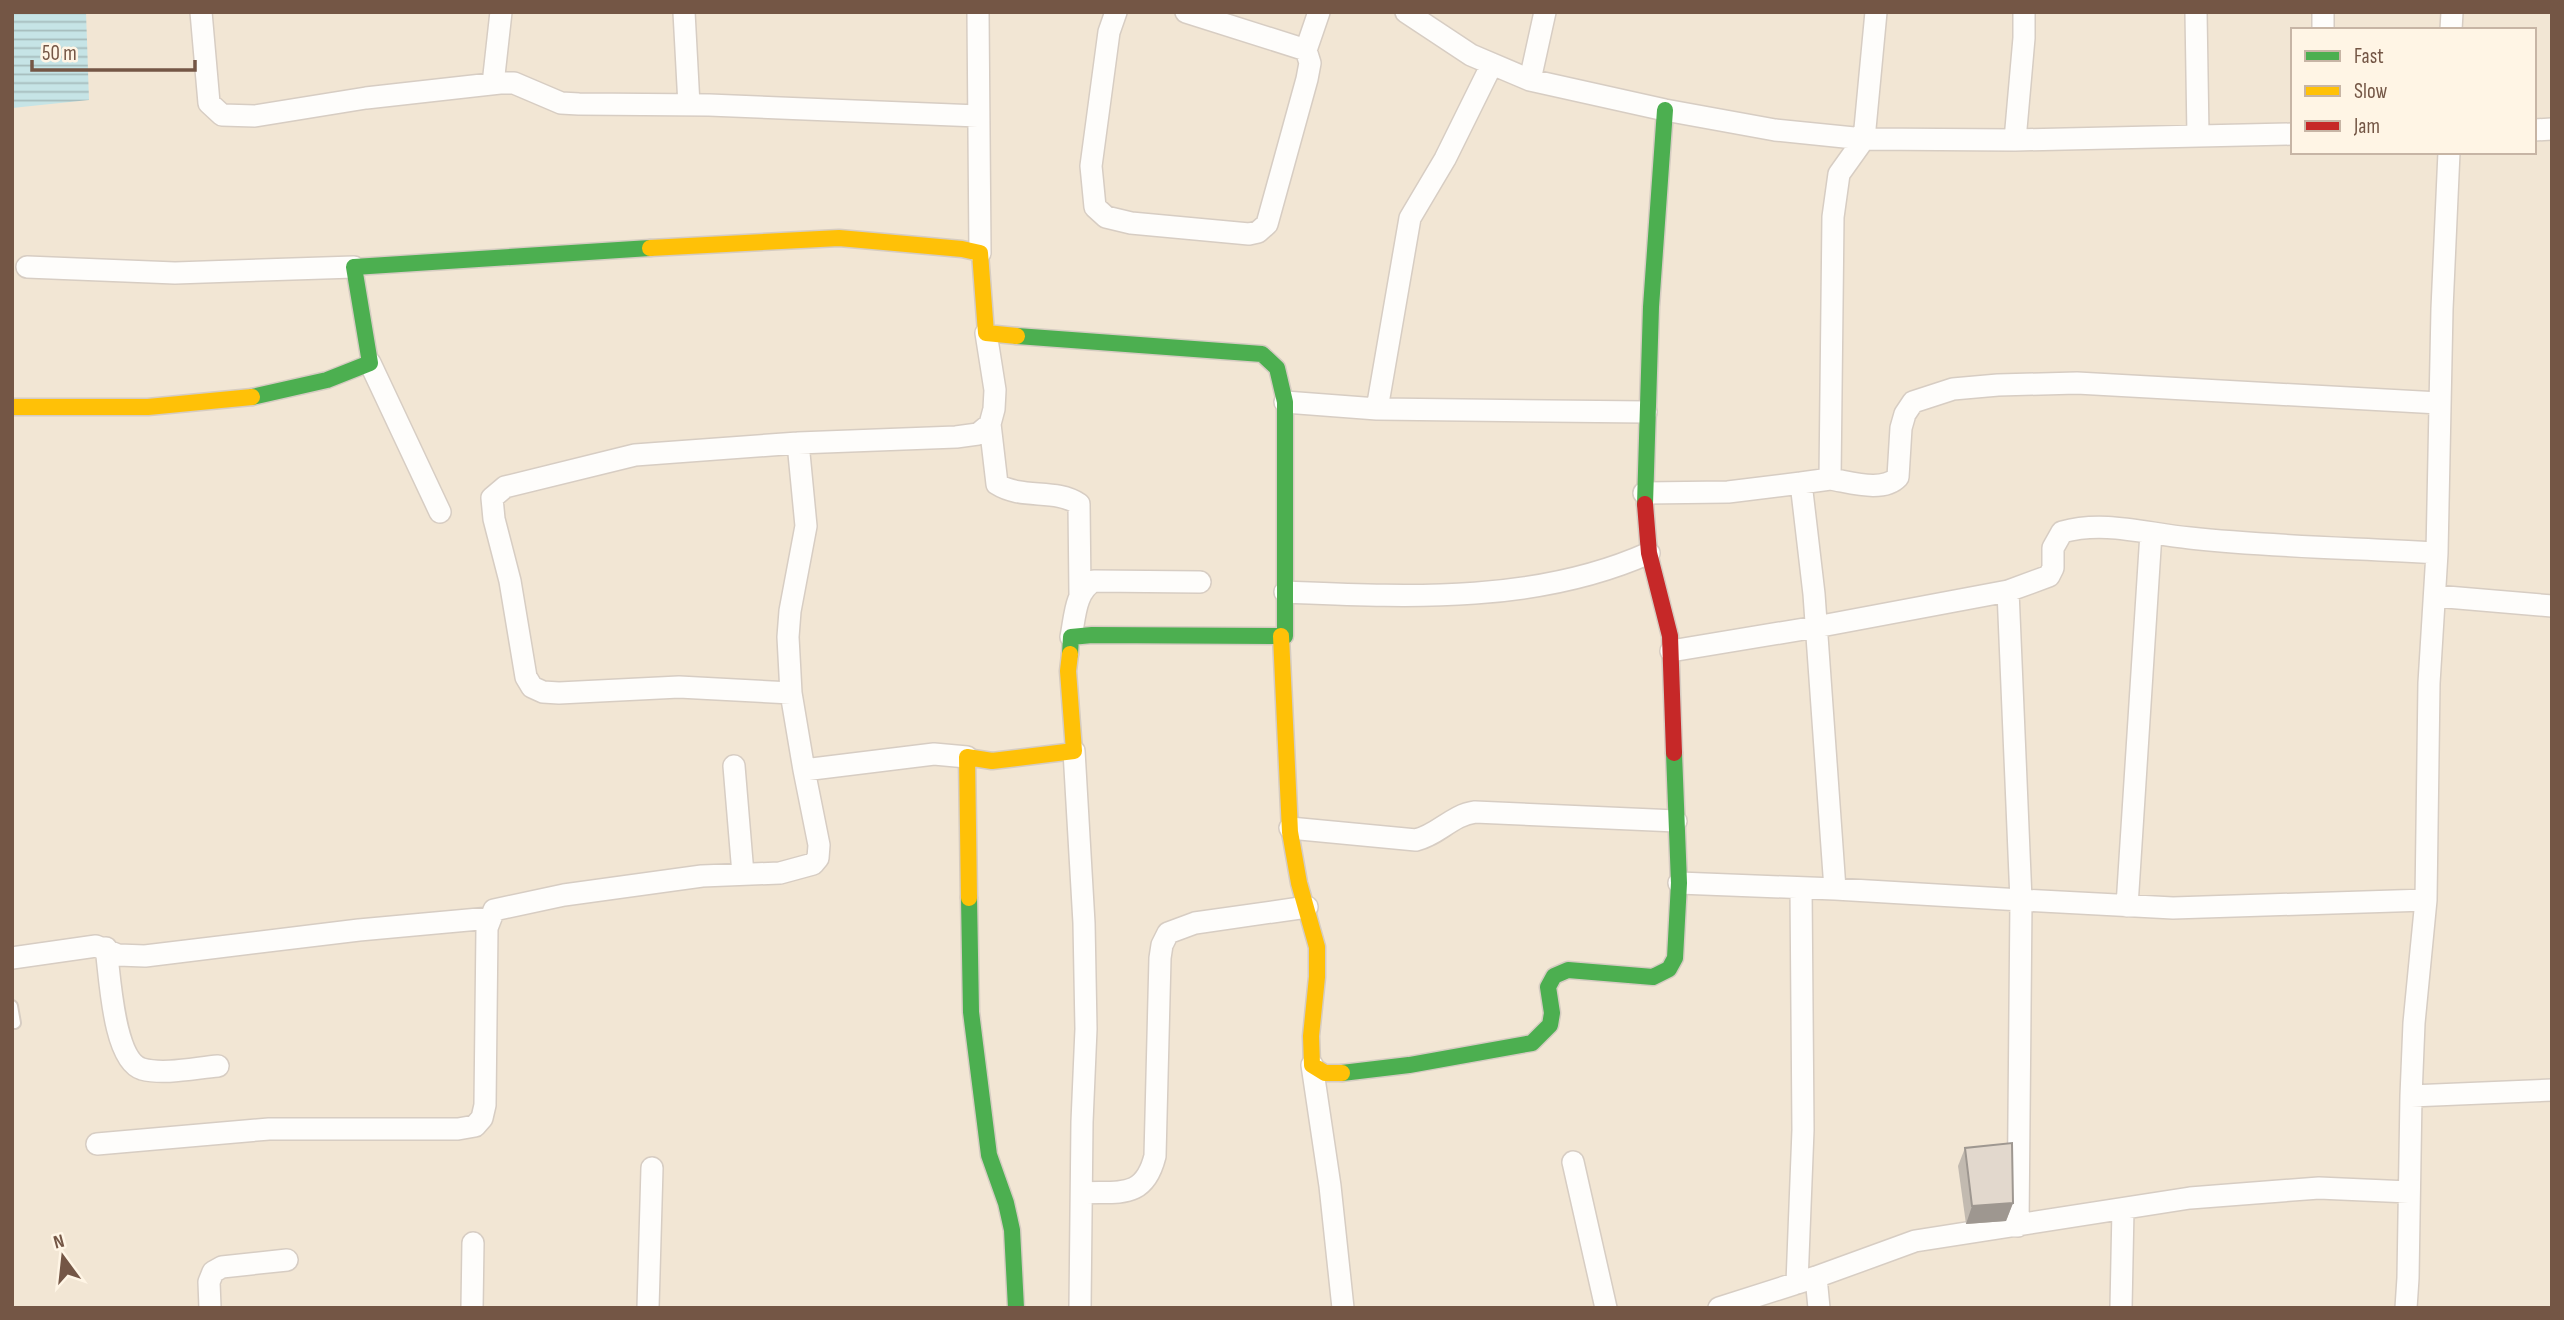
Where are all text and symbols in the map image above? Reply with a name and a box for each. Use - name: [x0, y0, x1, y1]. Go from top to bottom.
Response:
- scale bar: [32, 28, 194, 72]
- legend: [2291, 28, 2536, 154]
- text: 50 m: [42, 41, 77, 66]
- text: Fast: [2354, 44, 2384, 69]
- text: Slow: [2354, 79, 2388, 104]
- text: Jam: [2353, 114, 2380, 139]
- north arrow: [28, 1222, 98, 1292]
- text: N: [51, 1230, 67, 1254]

